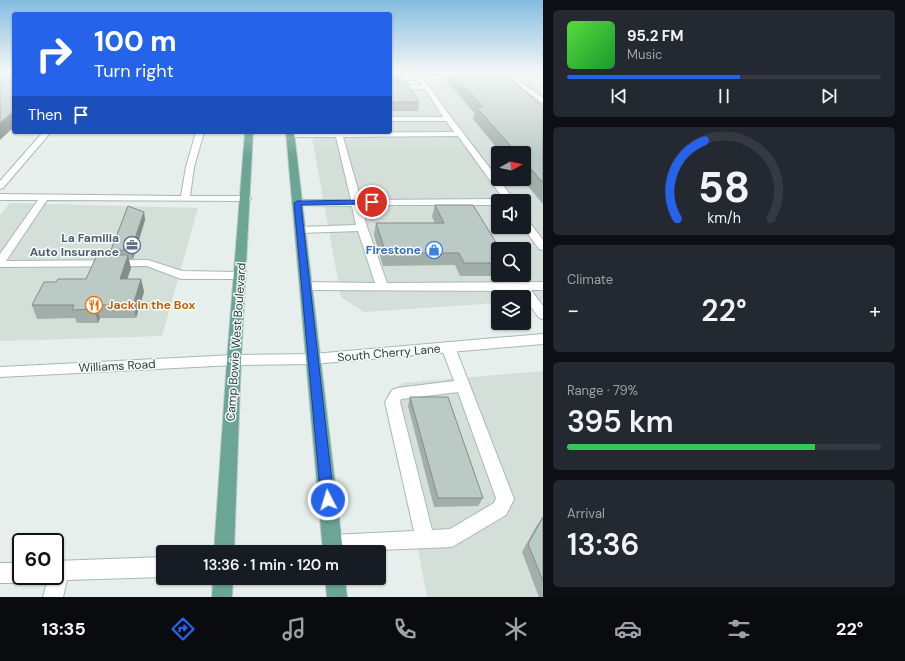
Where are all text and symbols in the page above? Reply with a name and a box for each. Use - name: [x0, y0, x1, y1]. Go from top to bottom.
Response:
- text: 100 m: [94, 23, 177, 60]
- text: 95.2 FM: [627, 26, 683, 46]
- icon: right: [28, 28, 80, 80]
- text: Music: [627, 46, 662, 63]
- text: Turn right: [94, 59, 174, 83]
- icon: previous: [608, 85, 630, 107]
- icon: pause: [713, 85, 735, 107]
- icon: next: [818, 85, 840, 107]
- icon: arrive: [70, 104, 92, 126]
- text: Then: [28, 105, 62, 125]
- north arrow: [491, 146, 531, 186]
- map controls: [491, 146, 531, 330]
- text: 58: [698, 161, 750, 215]
- pin: [355, 185, 389, 219]
- icon: arrive: [361, 191, 383, 213]
- button: sound: [491, 194, 531, 234]
- text: km/h: [707, 209, 741, 227]
- place label: La Familia Auto Insurance: [30, 230, 119, 260]
- office icon: La Familia Auto Insurance: [122, 235, 142, 255]
- shop icon: Firestone: [424, 240, 444, 260]
- place label: Firestone: [366, 242, 421, 258]
- button: search: [491, 242, 531, 282]
- street label: Camp Bowie West Boulevard: [222, 262, 250, 422]
- text: Climate: [567, 271, 613, 288]
- button: layers: [491, 290, 531, 330]
- text: 22°: [701, 291, 747, 330]
- restaurant icon: Jack in the Box: [84, 295, 104, 315]
- text: −: [567, 296, 579, 325]
- text: +: [869, 296, 881, 325]
- place label: Jack in the Box: [107, 297, 195, 313]
- street label: South Cherry Lane: [337, 341, 441, 365]
- street label: Williams Road: [78, 356, 156, 376]
- text: Range · 79%: [567, 382, 638, 399]
- text: 395 km: [567, 402, 674, 441]
- position arrow: [307, 479, 349, 521]
- text: Arrival: [567, 505, 605, 522]
- text: 13:36: [567, 525, 640, 564]
- speed limit sign: 60: [12, 533, 64, 585]
- text: 13:36 · 1 min · 120 m: [203, 555, 339, 575]
- icon: directions: [169, 615, 197, 643]
- icon: music: [280, 615, 308, 643]
- icon: phone: [391, 615, 419, 643]
- icon: climate: [502, 615, 530, 643]
- icon: car: [614, 615, 642, 643]
- icon: filters: [725, 615, 753, 643]
- text: 13:35: [42, 617, 86, 641]
- text: 22°: [836, 617, 863, 641]

